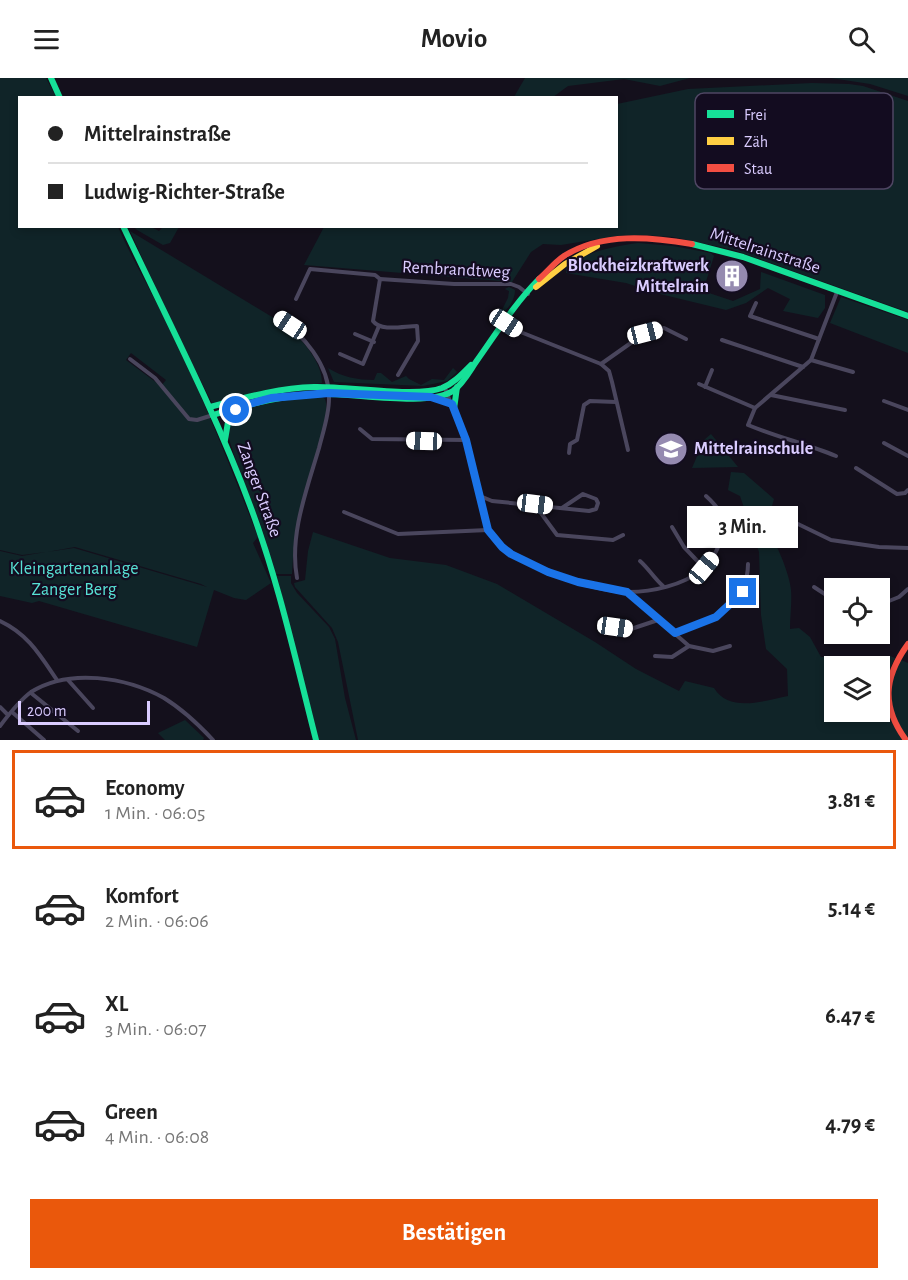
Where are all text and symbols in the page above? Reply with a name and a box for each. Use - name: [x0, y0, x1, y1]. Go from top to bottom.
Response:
- icon: menu: [30, 23, 63, 56]
- icon: search: [845, 23, 878, 56]
- text: Movio: [421, 25, 487, 52]
- legend: [695, 93, 893, 189]
- text: Frei: [744, 107, 767, 123]
- text: Mittelrainstraße: [84, 123, 231, 145]
- text: Zäh: [744, 134, 768, 150]
- text: Stau: [744, 161, 772, 177]
- text: Ludwig-Richter-Straße: [84, 181, 285, 203]
- street label: Mittelrainstraße: [708, 225, 822, 277]
- place label: Blockheizkraftwerk Mittelrain: [567, 257, 709, 296]
- street label: Rembrandtweg: [402, 258, 511, 282]
- building icon: Blockheizkraftwerk Mittelrain: [714, 258, 750, 294]
- car: [486, 306, 526, 340]
- car: [270, 308, 310, 342]
- car: [625, 320, 665, 346]
- route start: [222, 396, 249, 423]
- car: [406, 431, 442, 451]
- school or university icon: Mittelrainschule: [653, 431, 689, 467]
- street label: Zanger Straße: [234, 440, 284, 540]
- place label: Mittelrainschule: [694, 440, 813, 458]
- car: [516, 493, 554, 515]
- callout: 3 Min.: [688, 505, 798, 547]
- text: 3 Min.: [719, 517, 766, 537]
- car: [686, 548, 722, 588]
- park label: Kleingartenanlage Zanger Berg: [9, 560, 139, 599]
- route end: [729, 578, 756, 605]
- map controls: [824, 578, 890, 722]
- button: locate: [824, 578, 890, 644]
- car: [596, 616, 634, 638]
- button: layers: [824, 656, 890, 722]
- scale bar: [18, 698, 150, 726]
- text: 200 m: [27, 703, 67, 719]
- icon: car: [33, 773, 87, 827]
- text: Economy: [105, 777, 185, 799]
- text: 3.81 €: [828, 789, 875, 811]
- text: 1 Min. · 06:05: [105, 803, 205, 823]
- icon: car: [33, 881, 87, 935]
- text: Komfort: [105, 885, 179, 907]
- text: 5.14 €: [828, 897, 875, 919]
- text: 2 Min. · 06:06: [105, 911, 209, 931]
- icon: car: [33, 989, 87, 1043]
- text: XL: [105, 993, 128, 1015]
- text: 6.47 €: [825, 1005, 875, 1027]
- text: 3 Min. · 06:07: [105, 1019, 207, 1039]
- icon: car: [33, 1097, 87, 1151]
- text: Green: [105, 1101, 158, 1123]
- text: 4.79 €: [825, 1113, 875, 1135]
- text: 4 Min. · 06:08: [105, 1127, 209, 1147]
- button: Bestätigen: [30, 1199, 878, 1268]

